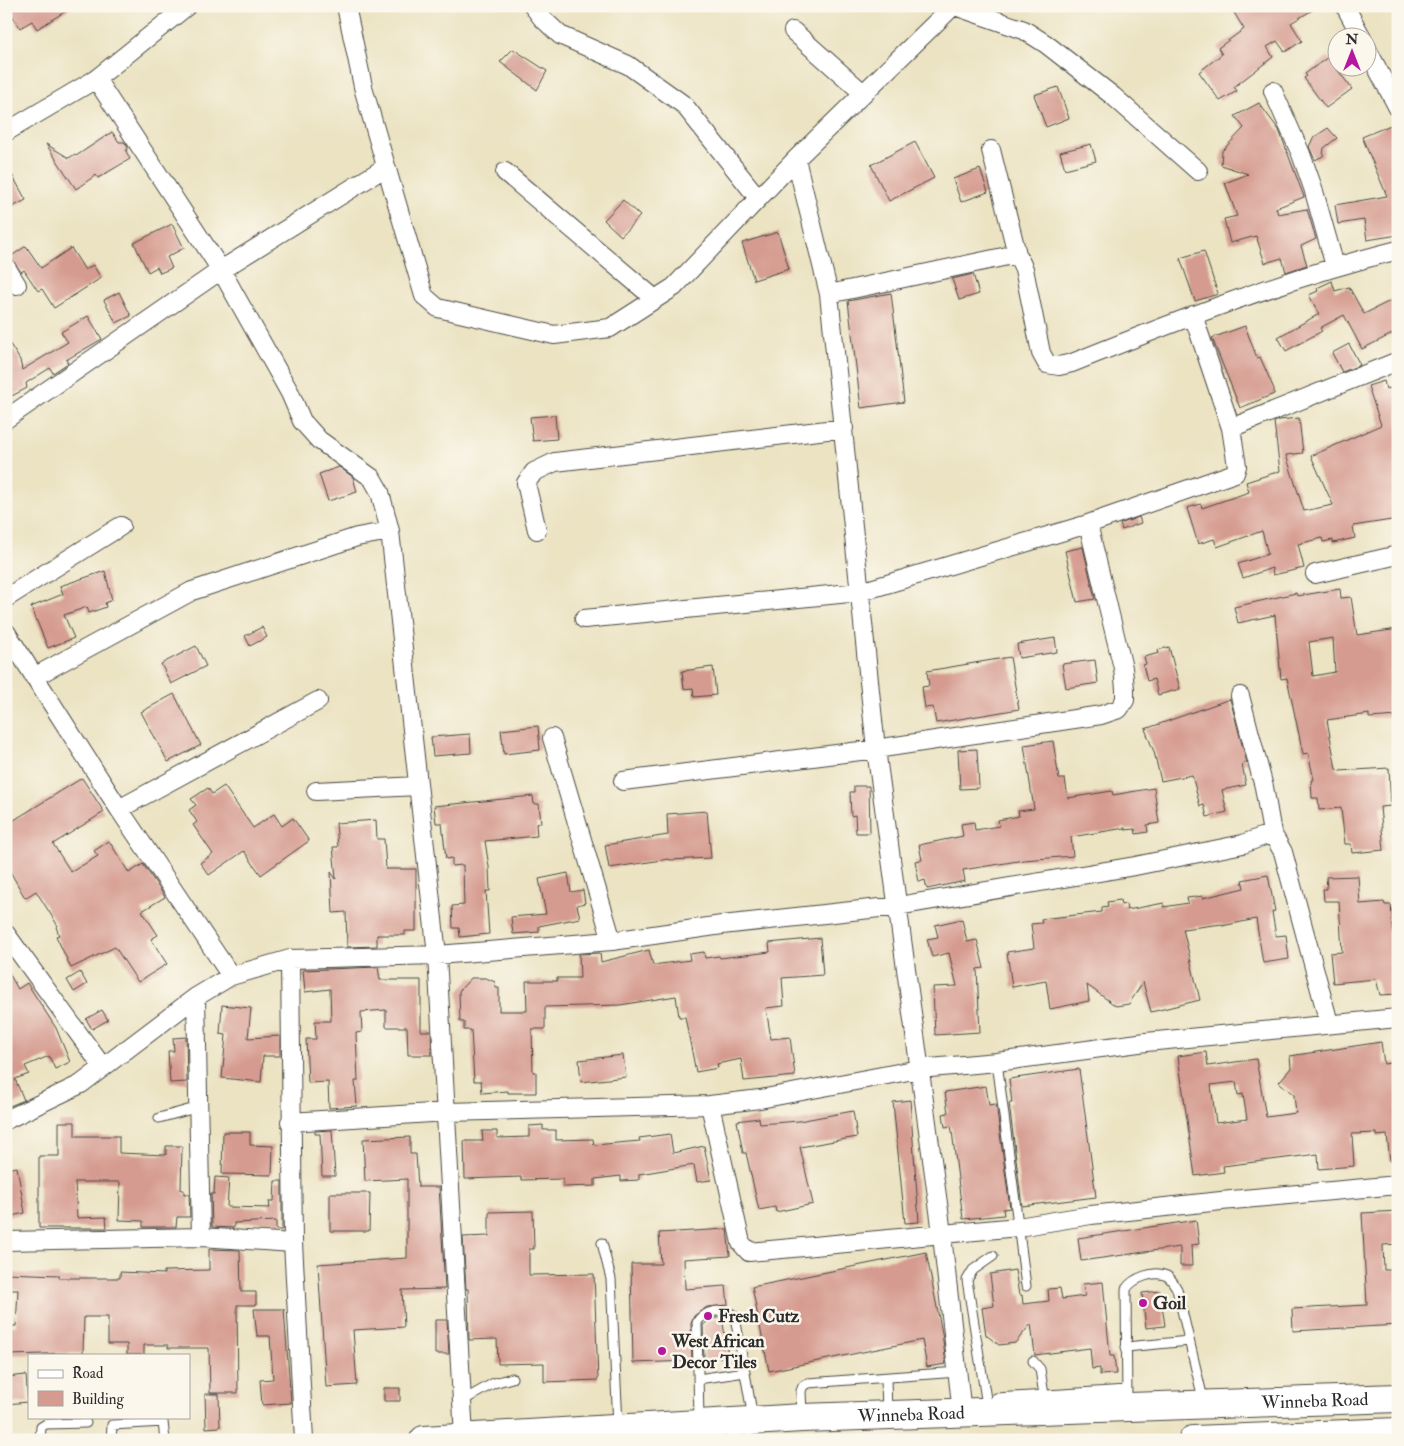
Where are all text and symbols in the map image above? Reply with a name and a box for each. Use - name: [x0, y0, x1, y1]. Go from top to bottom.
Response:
- north arrow: [1326, 28, 1376, 78]
- text: N: [1345, 31, 1359, 48]
- place label: Goil: [1153, 1292, 1187, 1315]
- marker: Goil: [1137, 1297, 1149, 1309]
- place label: Fresh Cutz: [718, 1305, 799, 1328]
- marker: Fresh Cutz: [702, 1310, 714, 1322]
- place label: West African Decor Tiles: [671, 1330, 765, 1374]
- marker: West African Decor Tiles: [656, 1345, 668, 1357]
- legend: [28, 1354, 190, 1418]
- text: Road: [72, 1364, 104, 1383]
- street label: Winneba Road: [1260, 1388, 1369, 1415]
- text: Building: [72, 1390, 124, 1409]
- street label: Winneba Road: [857, 1402, 965, 1428]

